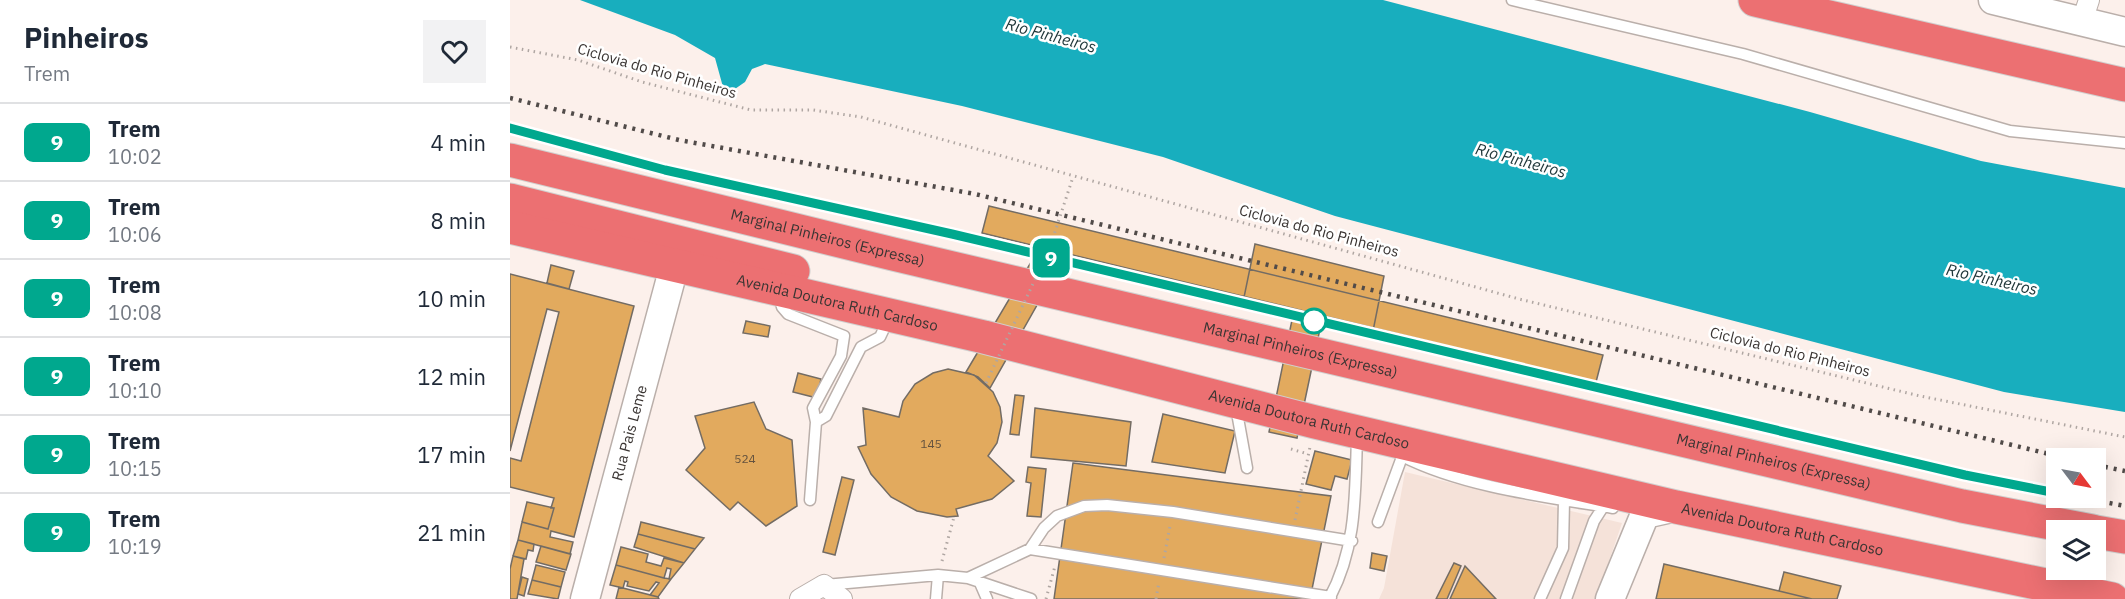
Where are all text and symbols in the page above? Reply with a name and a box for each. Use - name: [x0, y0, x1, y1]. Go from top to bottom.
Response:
- water label: Rio Pinheiros: [1003, 13, 1099, 57]
- text: Pinheiros: [24, 19, 149, 56]
- button: heart: [423, 20, 486, 83]
- street label: Ciclovia do Rio Pinheiros: [575, 39, 739, 102]
- text: Trem: [24, 60, 70, 87]
- text: Trem: [108, 114, 161, 143]
- text: 9: [51, 128, 63, 156]
- text: 4 min: [430, 128, 486, 157]
- water label: Rio Pinheiros: [1473, 138, 1569, 182]
- text: 10:02: [108, 143, 162, 170]
- text: Trem: [108, 192, 161, 221]
- street label: Ciclovia do Rio Pinheiros: [1237, 200, 1401, 261]
- street label: Marginal Pinheiros (Expressa): [729, 204, 927, 270]
- text: 9: [51, 206, 63, 234]
- text: 8 min: [430, 206, 486, 235]
- text: 10:06: [108, 221, 162, 248]
- line badge: 9: [1032, 238, 1070, 278]
- text: 9: [1045, 244, 1057, 272]
- water label: Rio Pinheiros: [1944, 259, 2040, 299]
- text: Trem: [108, 270, 161, 299]
- street label: Avenida Doutora Ruth Cardoso: [735, 270, 940, 335]
- text: 9: [51, 284, 63, 312]
- text: 10 min: [417, 284, 486, 313]
- text: 10:08: [108, 299, 162, 326]
- unlabelled marker: [1301, 308, 1327, 334]
- street label: Marginal Pinheiros (Expressa): [1201, 317, 1400, 382]
- street label: Ciclovia do Rio Pinheiros: [1708, 322, 1872, 381]
- text: Trem: [108, 348, 161, 377]
- text: 9: [51, 362, 63, 390]
- text: 12 min: [417, 362, 486, 391]
- text: 10:10: [108, 377, 162, 404]
- street label: Rua Pais Leme: [607, 383, 651, 483]
- street label: Avenida Doutora Ruth Cardoso: [1207, 385, 1411, 453]
- text: Trem: [108, 426, 161, 455]
- street label: Marginal Pinheiros (Expressa): [1674, 429, 1873, 493]
- house number: 145: [920, 436, 942, 451]
- text: 9: [51, 440, 63, 468]
- text: 17 min: [417, 440, 486, 469]
- north arrow: [2046, 448, 2106, 508]
- map controls: [2046, 448, 2106, 580]
- house number: 524: [734, 451, 756, 466]
- text: 10:15: [108, 455, 162, 482]
- street label: Avenida Doutora Ruth Cardoso: [1680, 498, 1885, 560]
- text: Trem: [108, 504, 161, 533]
- text: 9: [51, 518, 63, 546]
- text: 21 min: [417, 518, 486, 547]
- button: layers: [2046, 520, 2106, 580]
- text: 10:19: [108, 533, 162, 560]

